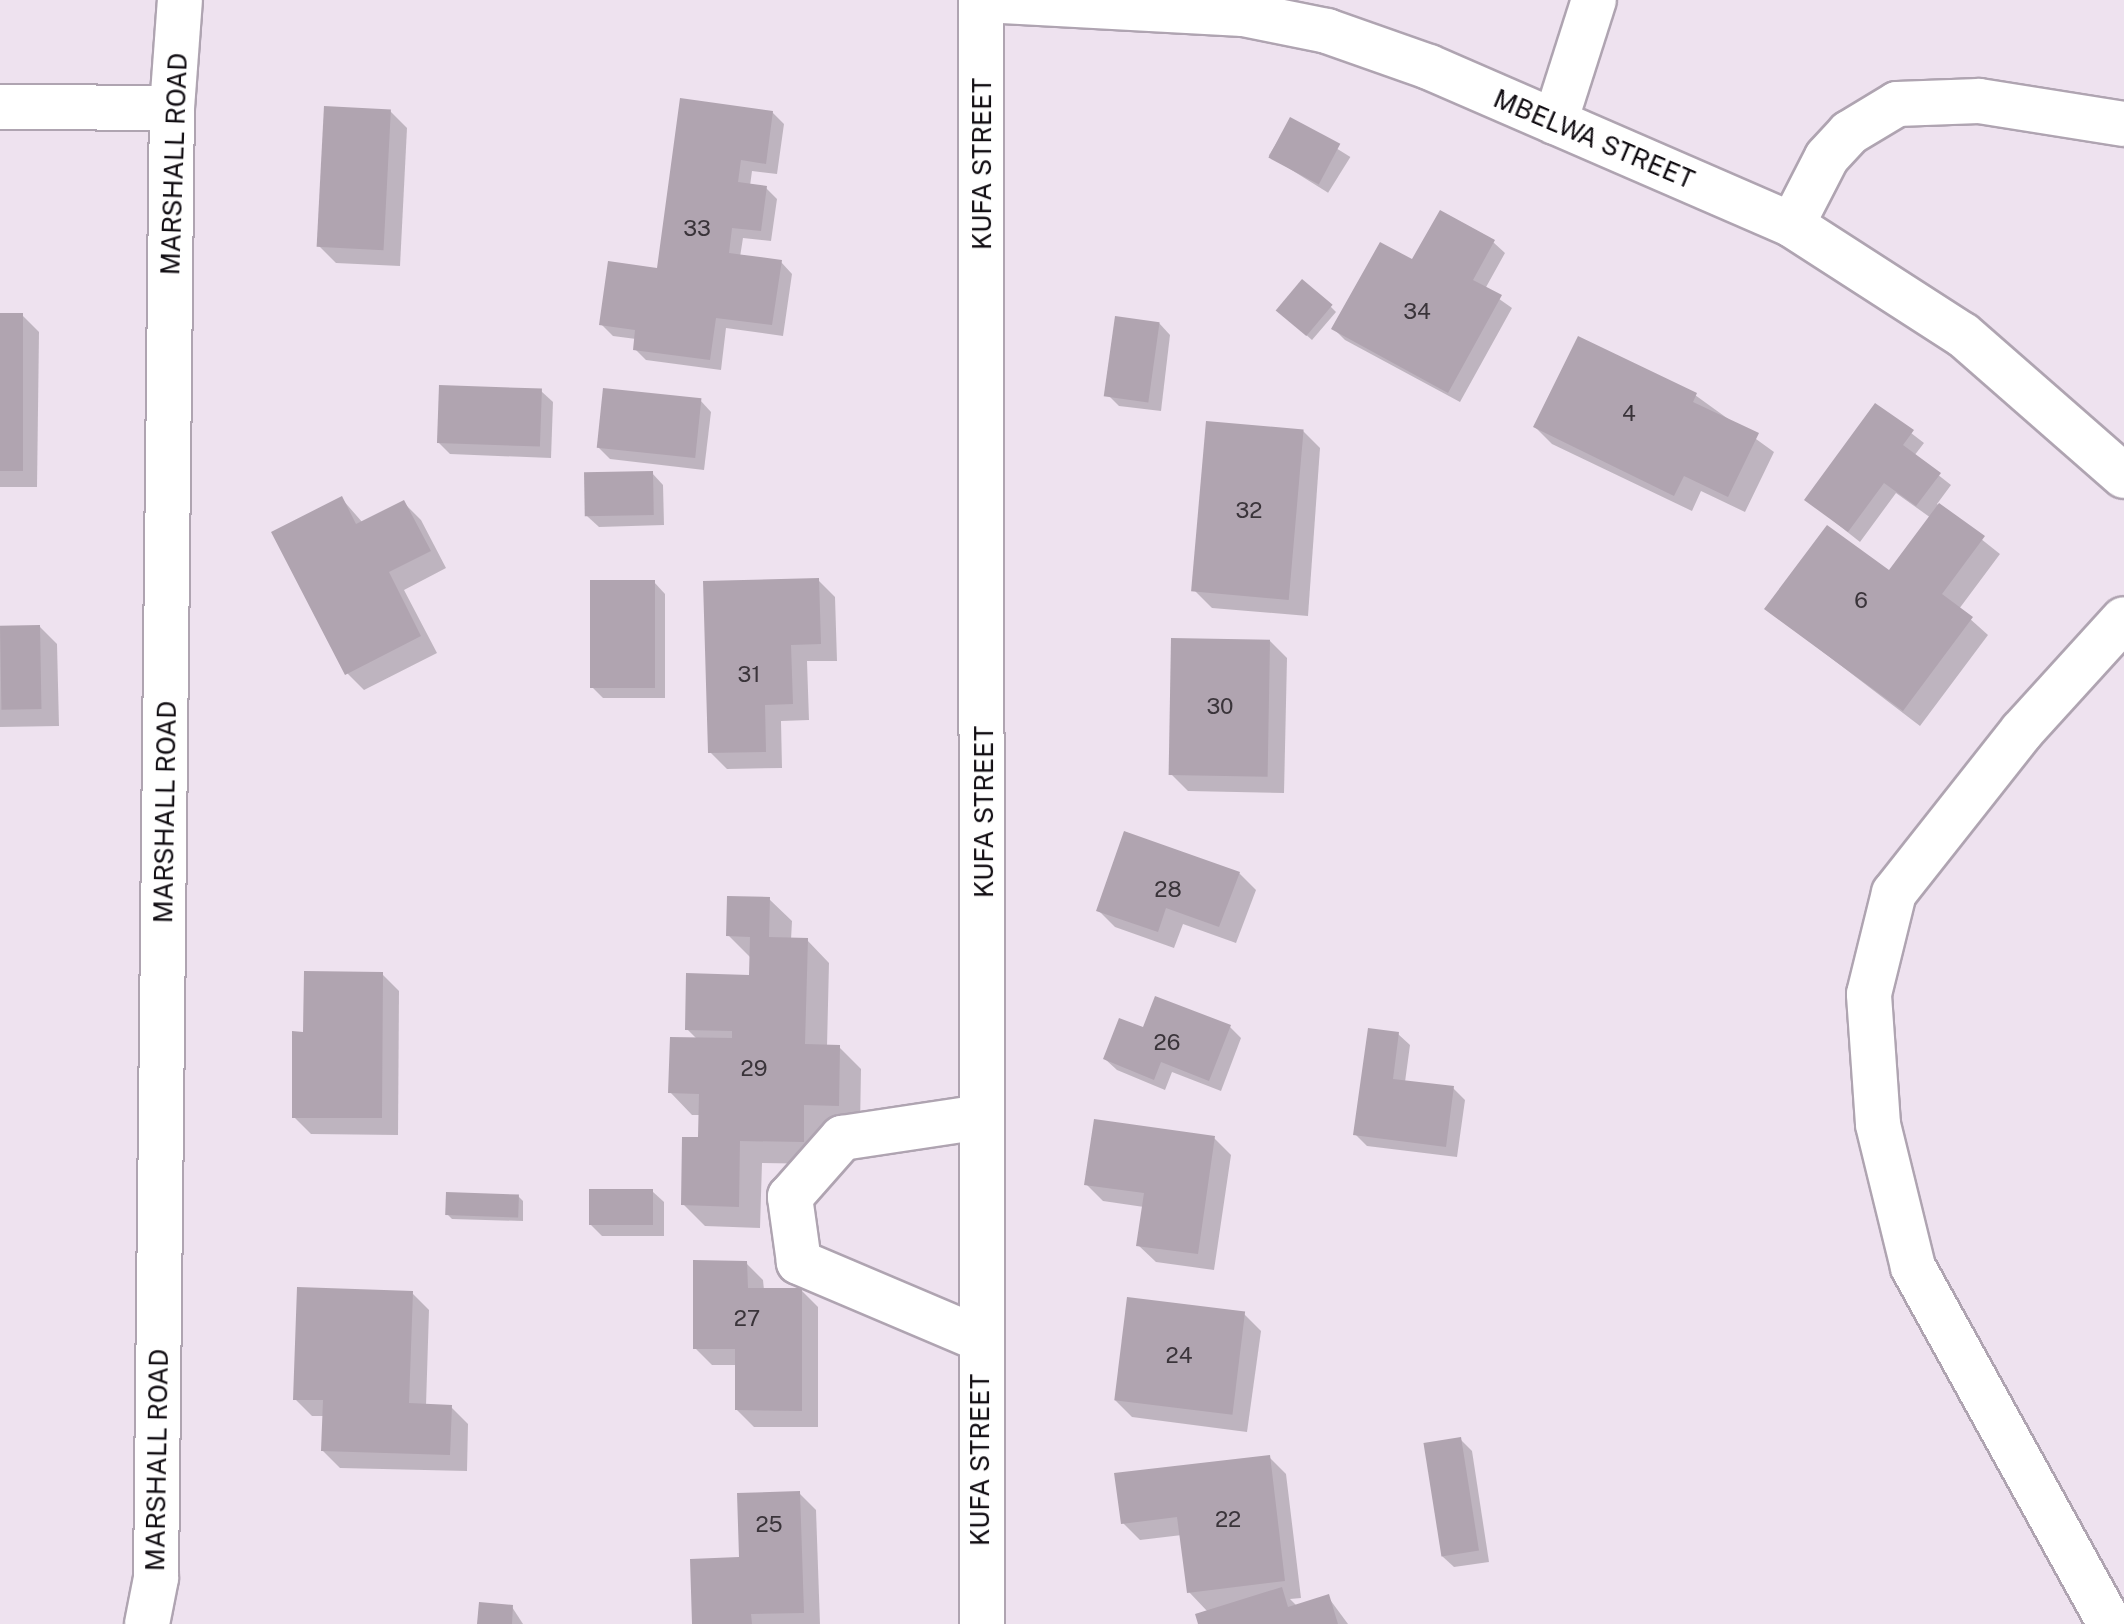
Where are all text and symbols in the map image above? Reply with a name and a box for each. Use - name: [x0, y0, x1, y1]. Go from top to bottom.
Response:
- street label: MARSHALL ROAD: [155, 52, 193, 276]
- street label: KUFA STREET: [966, 78, 998, 250]
- street label: MBELWA STREET: [1489, 83, 1699, 195]
- house number: 33: [683, 216, 711, 242]
- house number: 34: [1403, 299, 1431, 325]
- house number: 4: [1622, 401, 1636, 427]
- house number: 32: [1236, 498, 1262, 524]
- house number: 6: [1854, 588, 1868, 614]
- house number: 31: [738, 662, 760, 688]
- house number: 30: [1206, 694, 1234, 720]
- street label: MARSHALL ROAD: [147, 700, 183, 924]
- street label: KUFA STREET: [968, 726, 1000, 898]
- house number: 28: [1154, 877, 1182, 903]
- house number: 26: [1154, 1030, 1180, 1056]
- house number: 29: [741, 1056, 767, 1082]
- house number: 27: [734, 1306, 760, 1332]
- house number: 24: [1166, 1343, 1192, 1369]
- street label: MARSHALL ROAD: [139, 1348, 175, 1572]
- street label: KUFA STREET: [964, 1374, 996, 1546]
- house number: 22: [1215, 1507, 1241, 1533]
- house number: 25: [755, 1512, 783, 1538]

